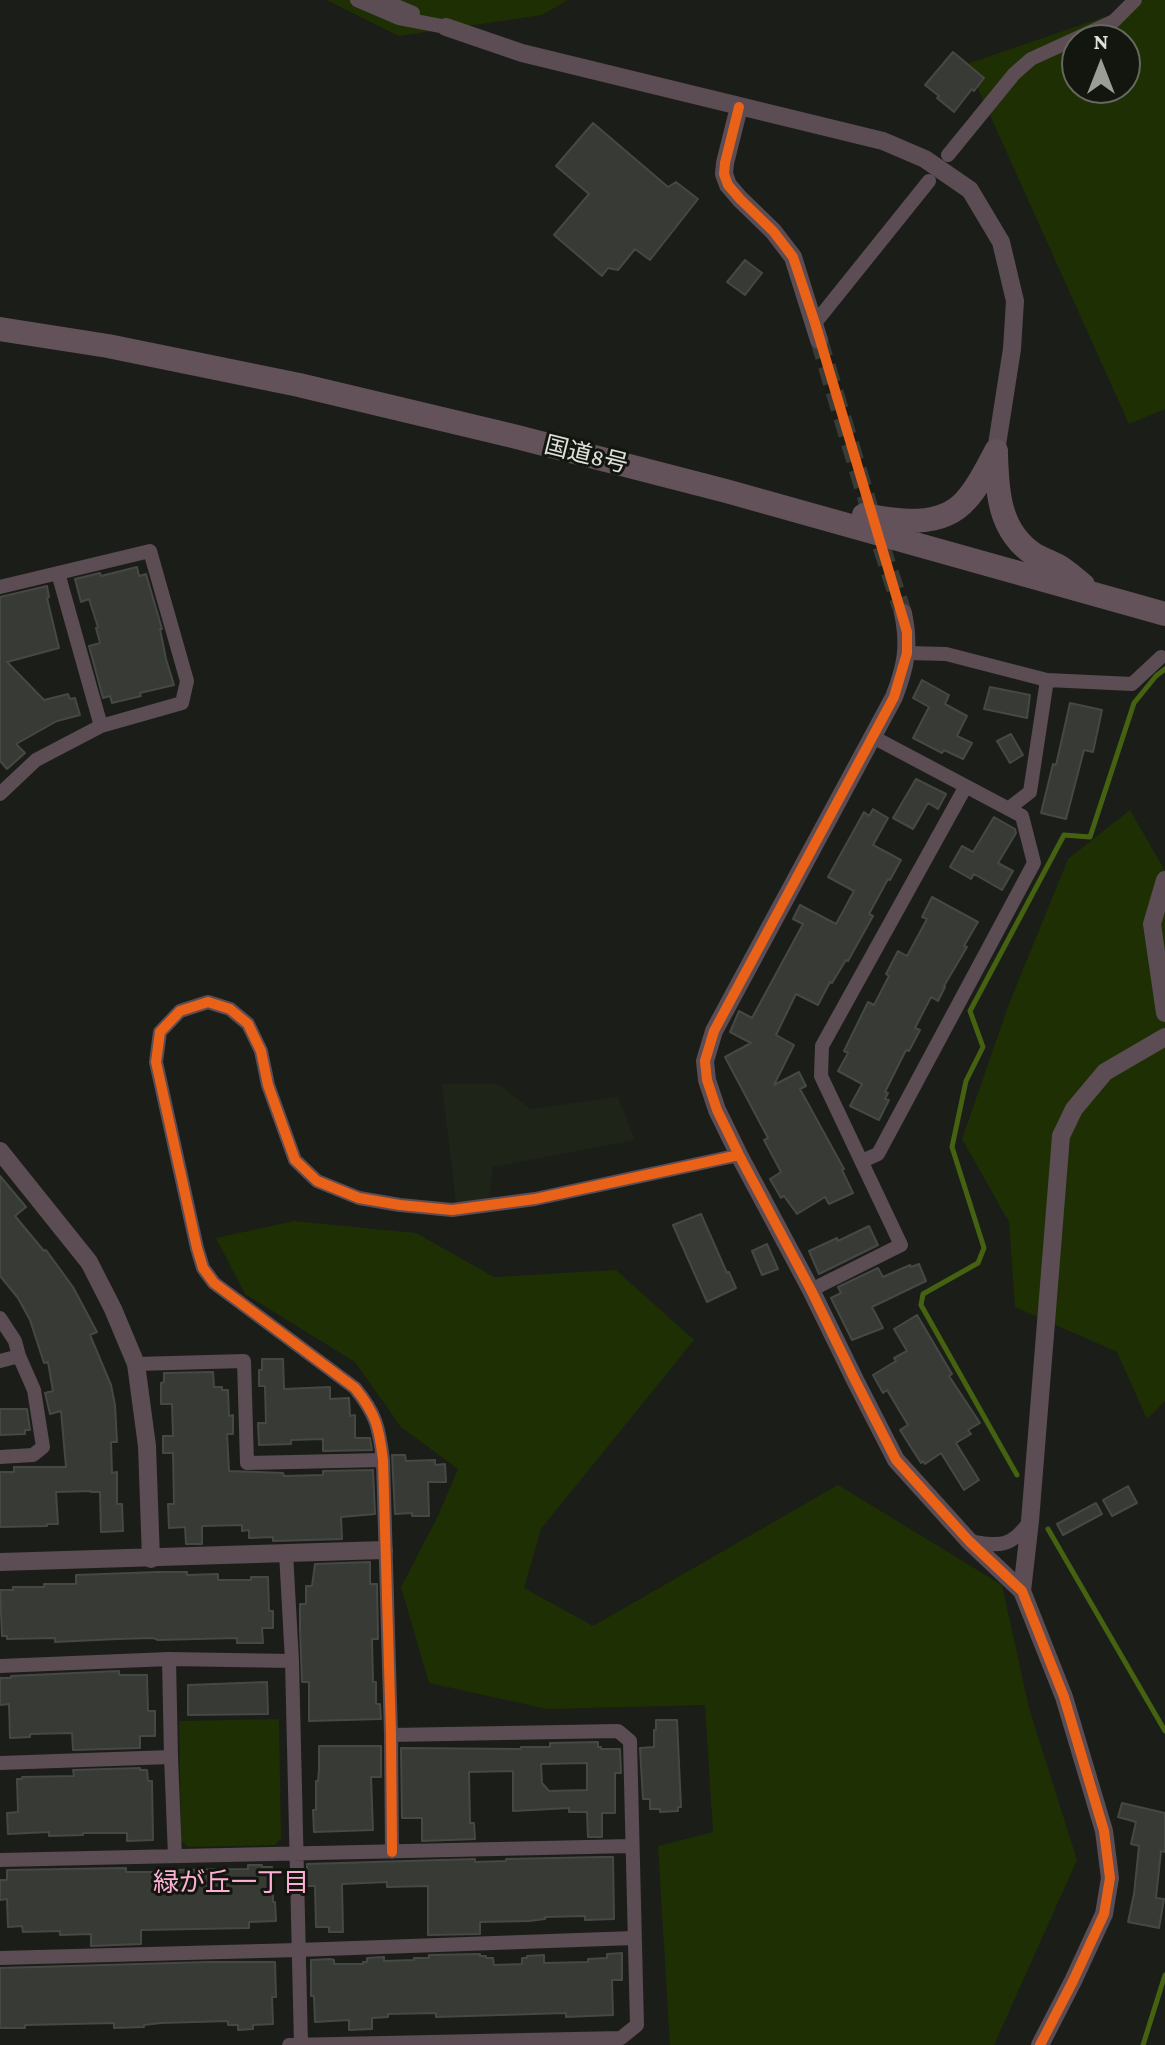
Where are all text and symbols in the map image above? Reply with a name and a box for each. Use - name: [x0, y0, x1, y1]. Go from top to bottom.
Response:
- north arrow: [1061, 24, 1141, 104]
- text: N: [1094, 29, 1109, 54]
- street label: 国道8号: [541, 431, 631, 479]
- district label: 緑が丘一丁目: [153, 1867, 309, 1899]

